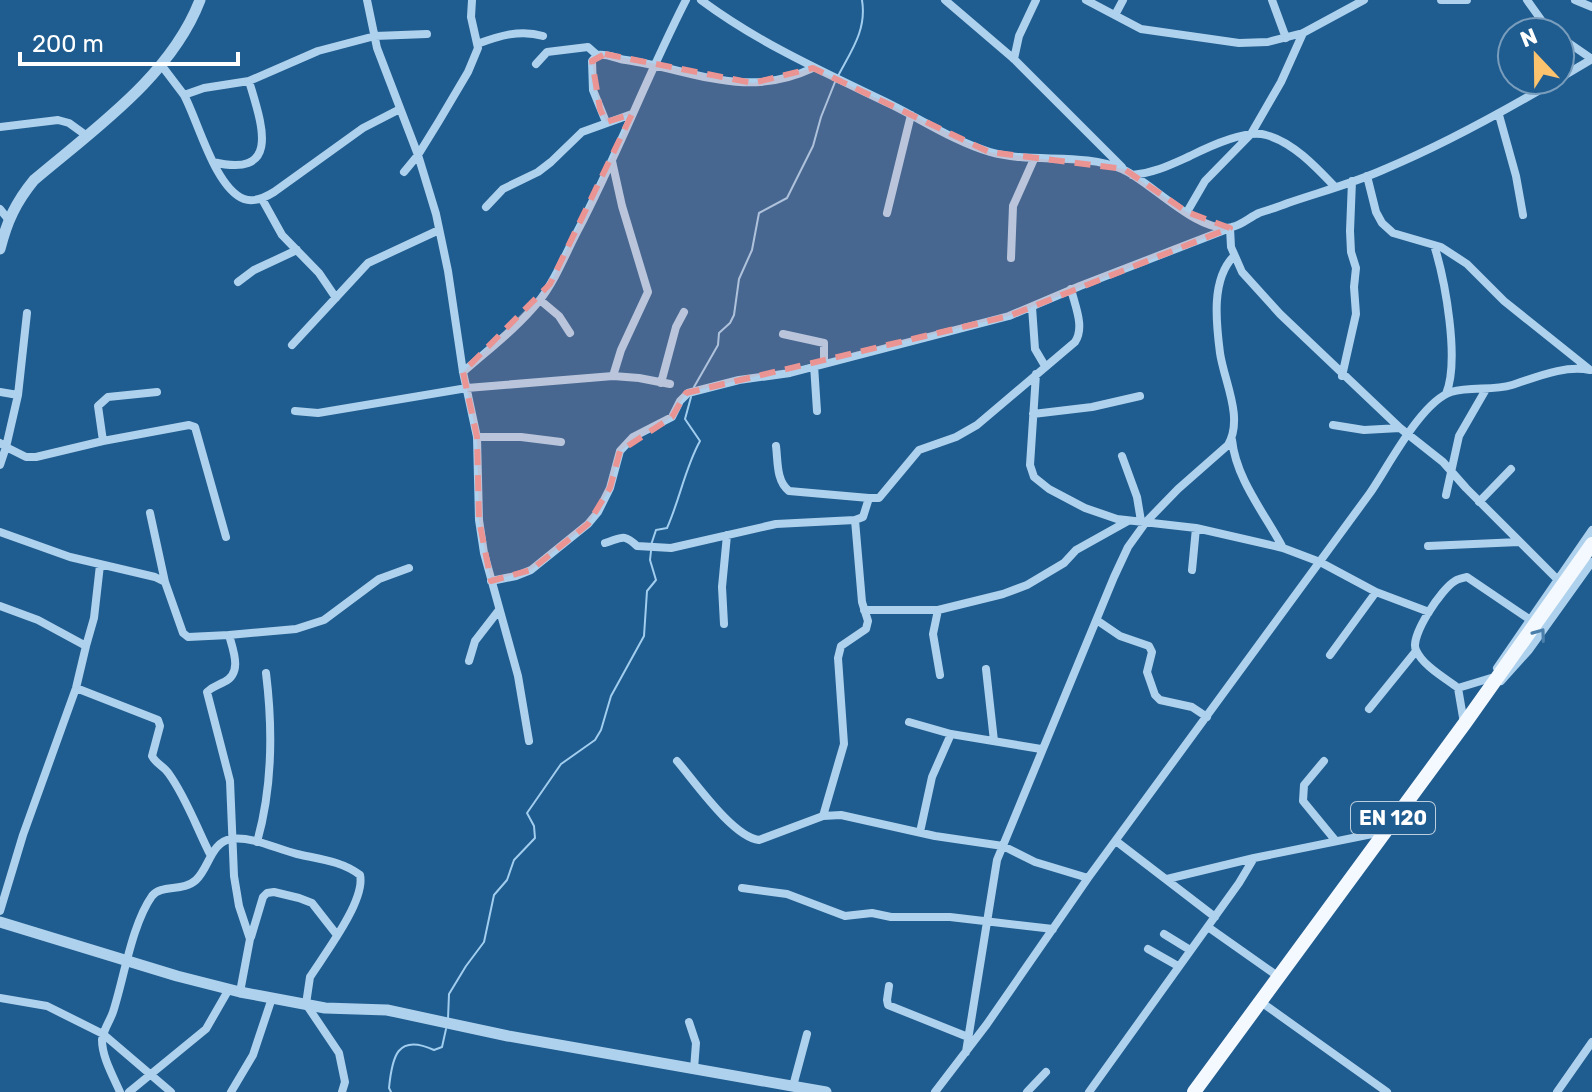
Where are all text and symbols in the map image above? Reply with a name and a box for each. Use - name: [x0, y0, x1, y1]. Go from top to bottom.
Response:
- scale bar: [20, 16, 238, 66]
- north arrow: [1496, 16, 1576, 96]
- text: N: [1516, 22, 1541, 53]
- text: 200 m: [32, 30, 104, 58]
- one-way arrow: [1530, 629, 1545, 643]
- road number: EN 120: [1351, 802, 1435, 834]

